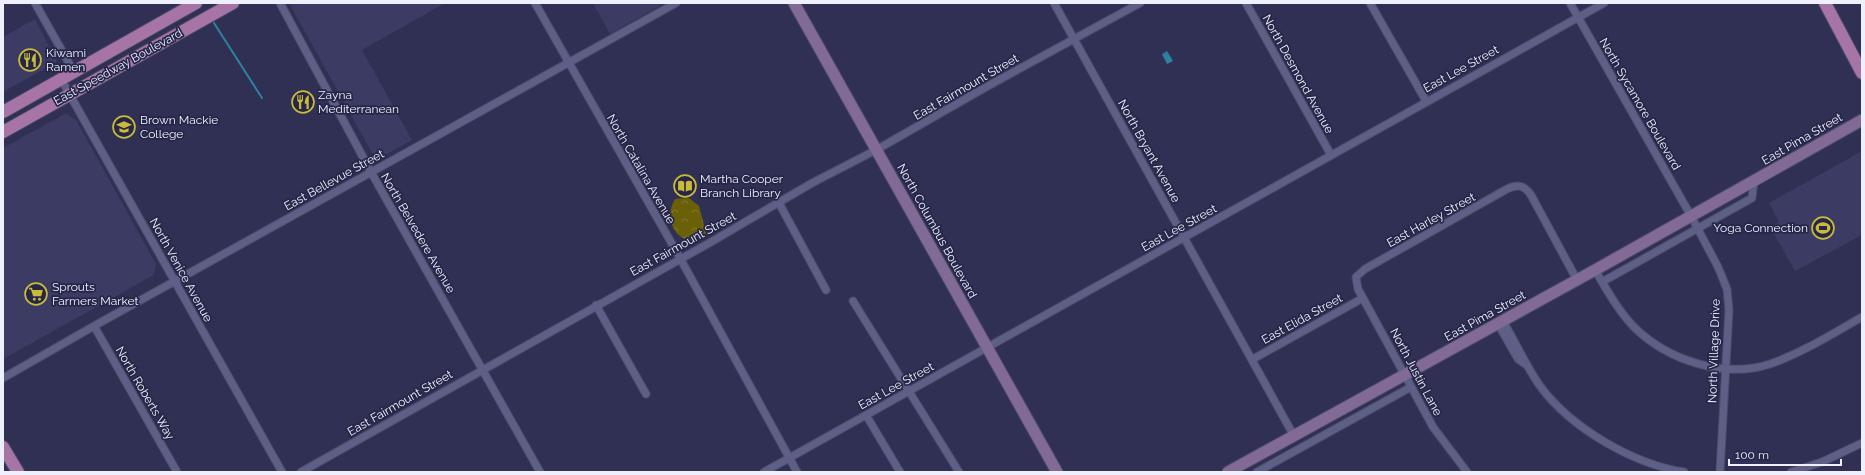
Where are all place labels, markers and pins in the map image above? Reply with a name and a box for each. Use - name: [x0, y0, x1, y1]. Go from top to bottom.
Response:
- place label: Kiwami Ramen: [46, 46, 86, 74]
- restaurant icon: Kiwami Ramen: [17, 47, 43, 73]
- place label: Zayna Mediterranean: [318, 88, 399, 116]
- restaurant icon: Zayna Mediterranean: [290, 89, 316, 115]
- place label: Brown Mackie College: [140, 113, 218, 141]
- school or university icon: Brown Mackie College: [111, 114, 137, 140]
- place label: Martha Cooper Branch Library: [700, 172, 784, 200]
- library icon: Martha Cooper Branch Library: [672, 173, 698, 199]
- sports icon: Yoga Connection: [1810, 215, 1836, 241]
- place label: Yoga Connection: [1713, 221, 1808, 235]
- place label: Sprouts Farmers Market: [52, 280, 138, 308]
- supermarket icon: Sprouts Farmers Market: [23, 281, 49, 307]

